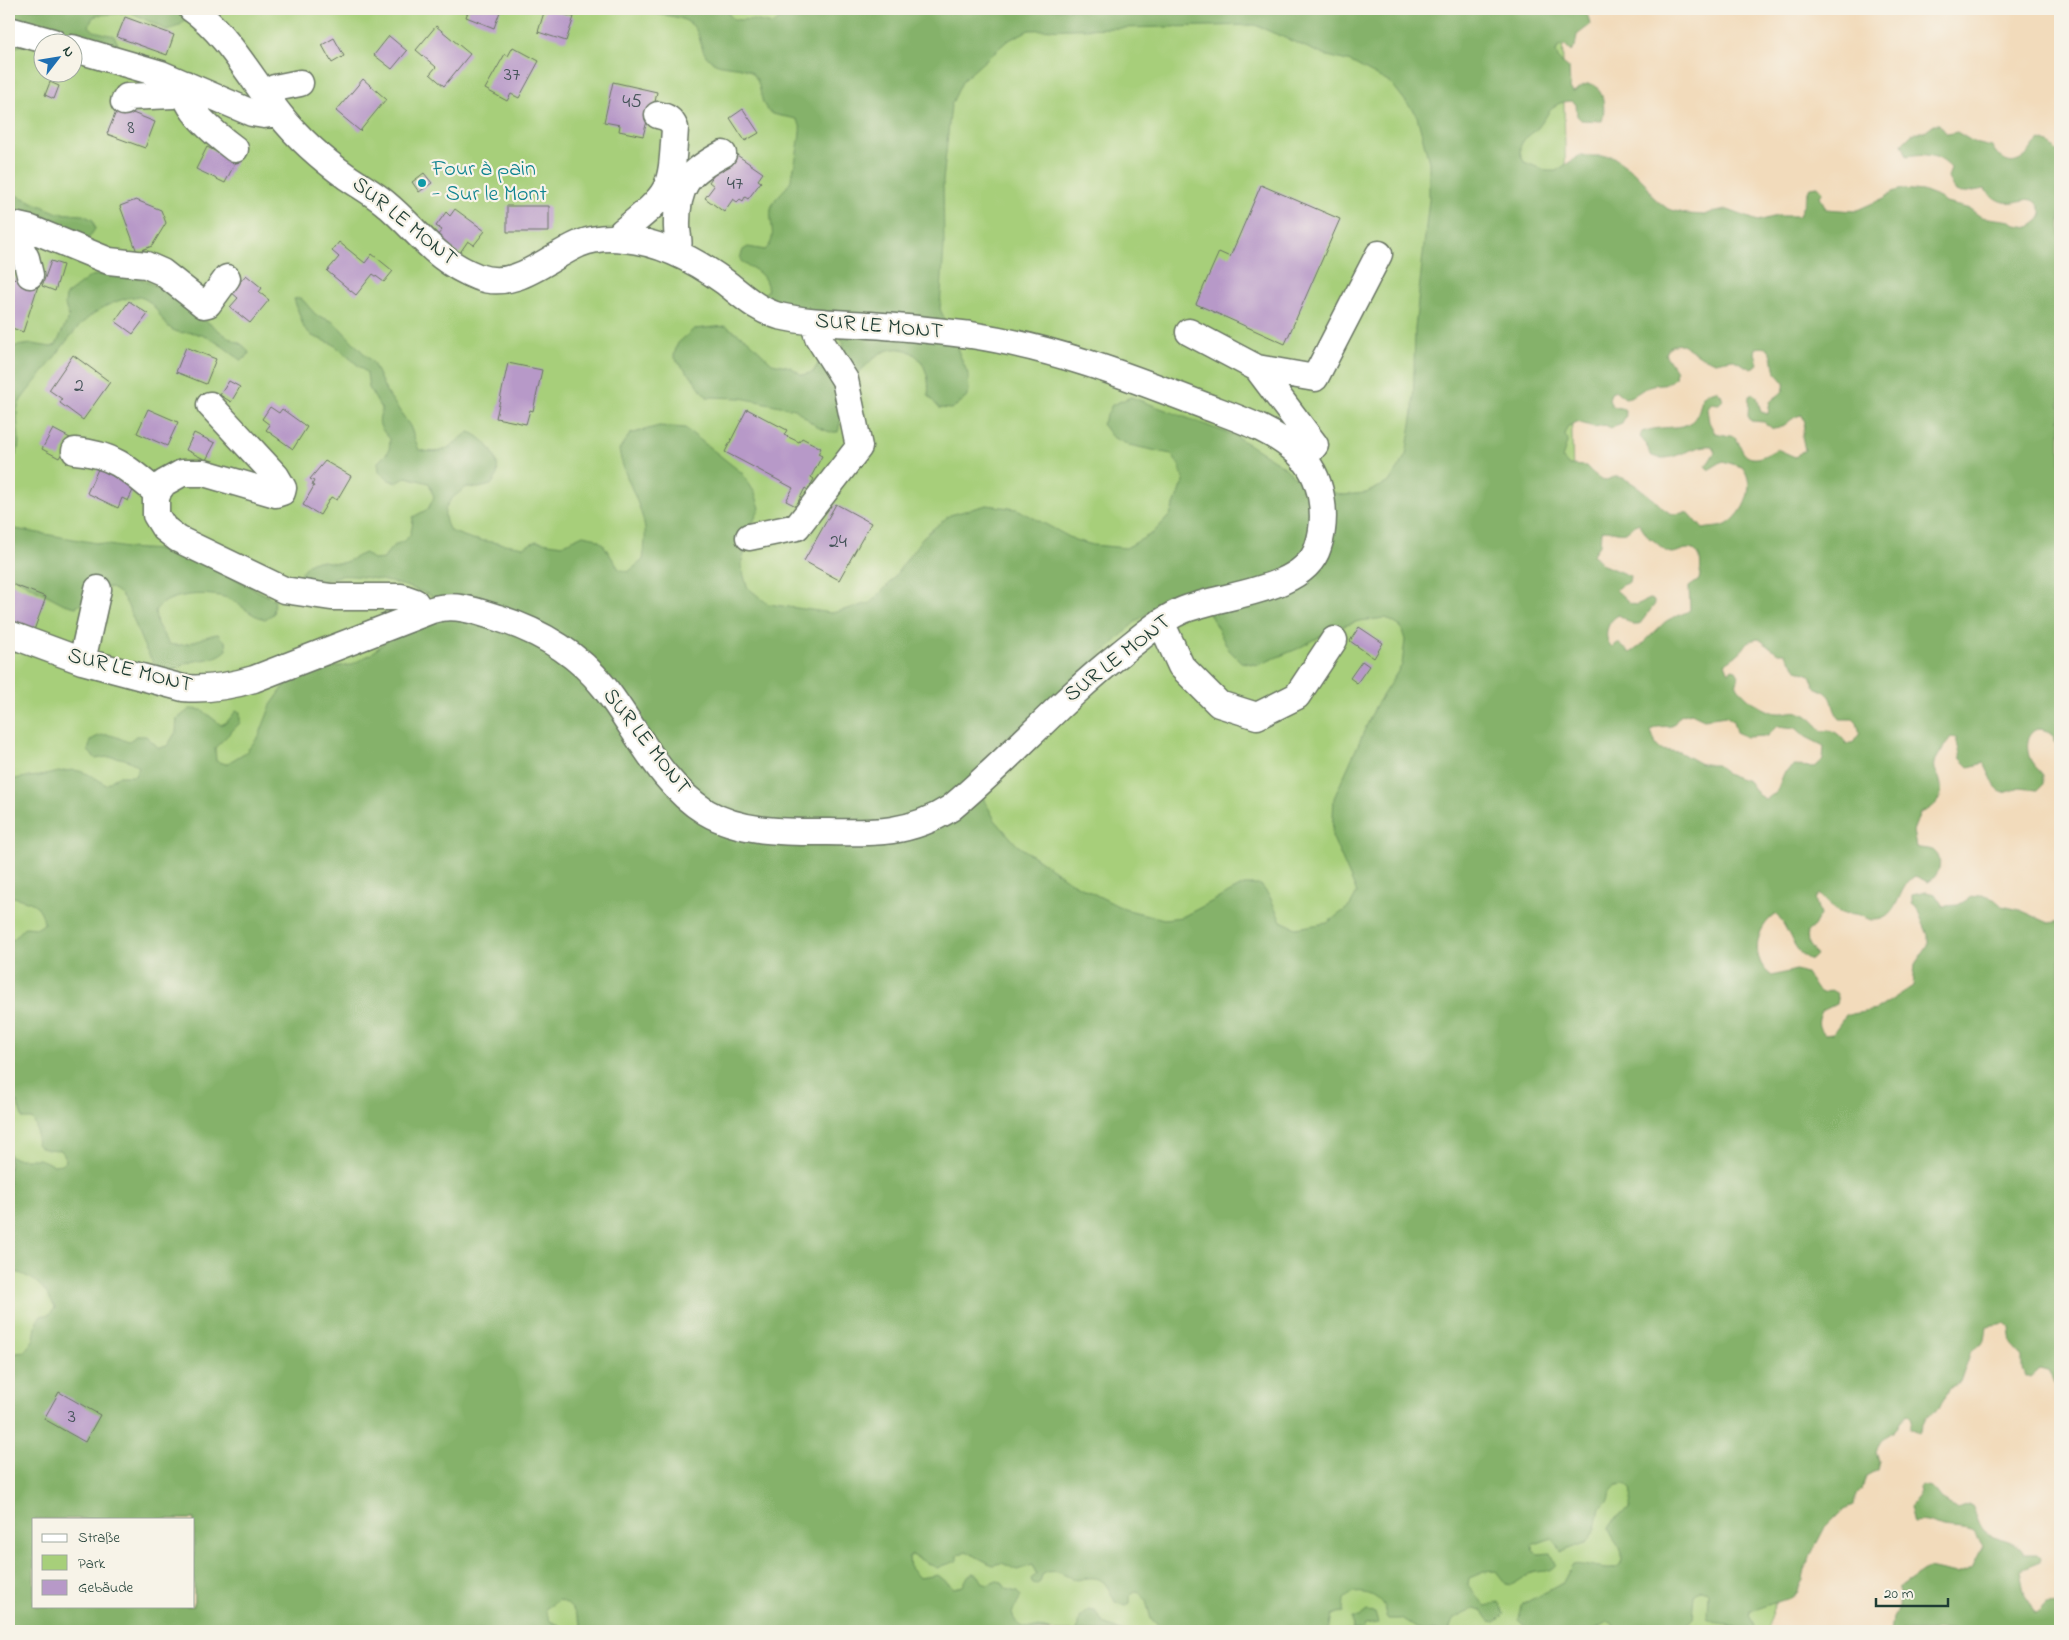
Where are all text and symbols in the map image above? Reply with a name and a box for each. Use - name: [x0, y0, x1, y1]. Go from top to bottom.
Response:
- north arrow: [32, 32, 82, 82]
- text: N: [56, 43, 79, 62]
- house number: 37: [504, 61, 520, 90]
- house number: 45: [622, 88, 642, 117]
- house number: 8: [127, 114, 135, 143]
- place label: Four à pain - Sur le Mont: [431, 154, 547, 211]
- street label: SUR LE MONT: [344, 169, 464, 275]
- house number: 47: [727, 170, 743, 199]
- marker: Four à pain - Sur le Mont: [416, 177, 428, 189]
- street label: SUR LE MONT: [814, 305, 945, 349]
- house number: 2: [74, 372, 84, 401]
- house number: 24: [829, 528, 847, 557]
- street label: SUR LE MONT: [1058, 607, 1179, 711]
- street label: SUR LE MONT: [64, 640, 196, 702]
- street label: SUR LE MONT: [594, 682, 698, 803]
- house number: 3: [68, 1403, 76, 1432]
- legend: [32, 1518, 195, 1608]
- text: Straße: [78, 1527, 120, 1549]
- text: Park: [78, 1553, 106, 1575]
- scale bar: [1876, 1575, 1949, 1607]
- text: Gebäude: [78, 1577, 134, 1599]
- text: 20 m: [1884, 1583, 1914, 1605]

